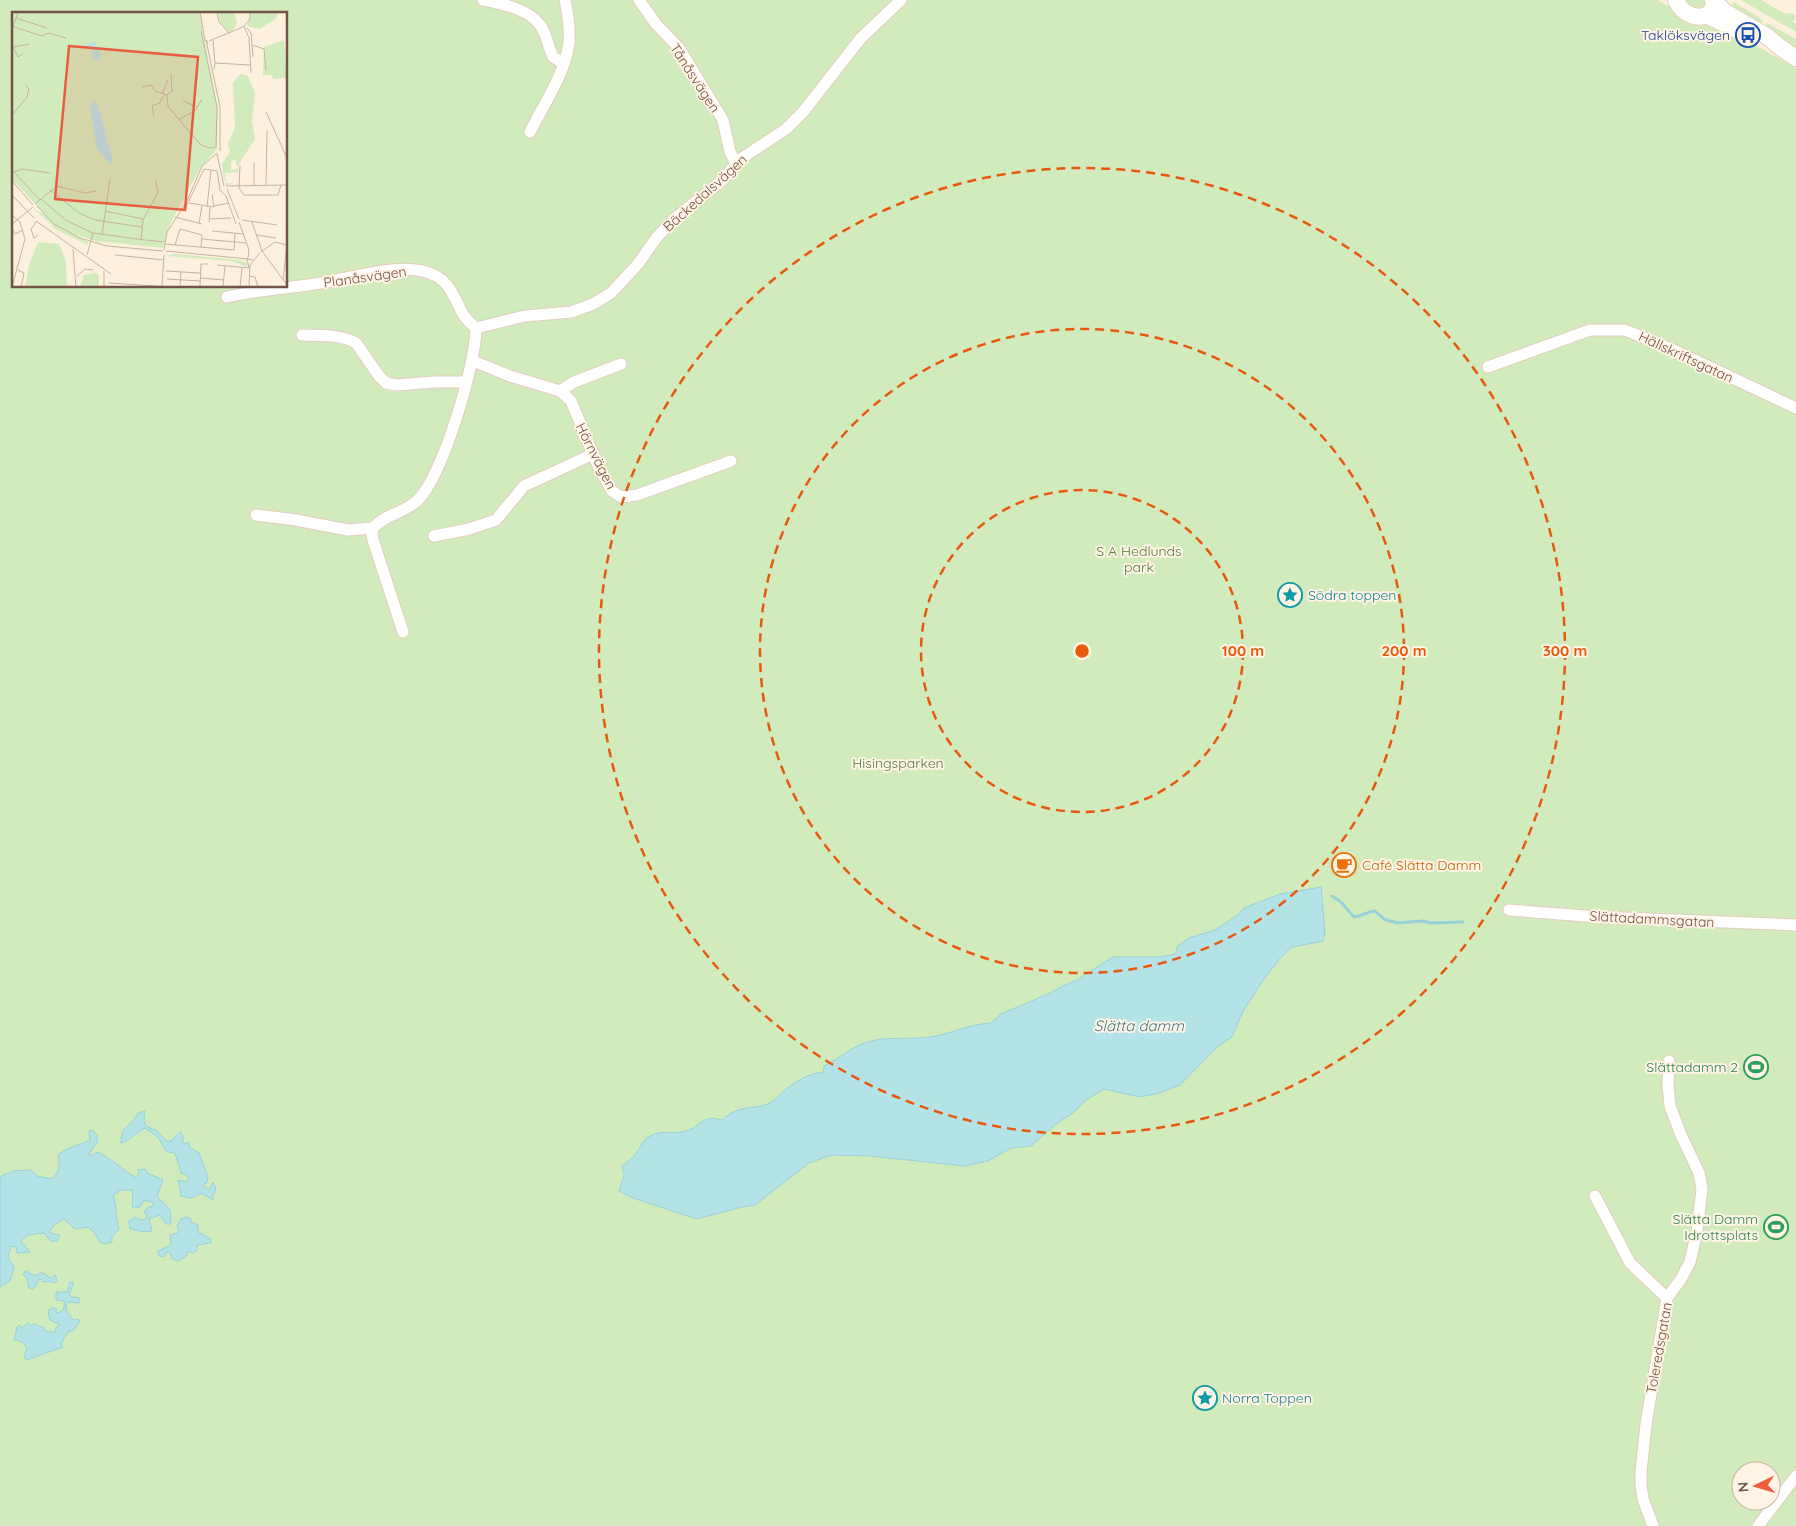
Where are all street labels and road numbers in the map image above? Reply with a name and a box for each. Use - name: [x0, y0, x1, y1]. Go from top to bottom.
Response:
- street label: Tånåsvägen: [666, 40, 724, 116]
- street label: Bäckedalsvägen: [659, 151, 751, 235]
- street label: Planåsvägen: [322, 262, 408, 292]
- street label: Hällskriftsgatan: [1636, 327, 1736, 387]
- street label: Hörnvägen: [572, 420, 620, 492]
- street label: Slättadammsgatan: [1589, 907, 1715, 931]
- street label: Toleredsgatan: [1642, 1301, 1676, 1395]

